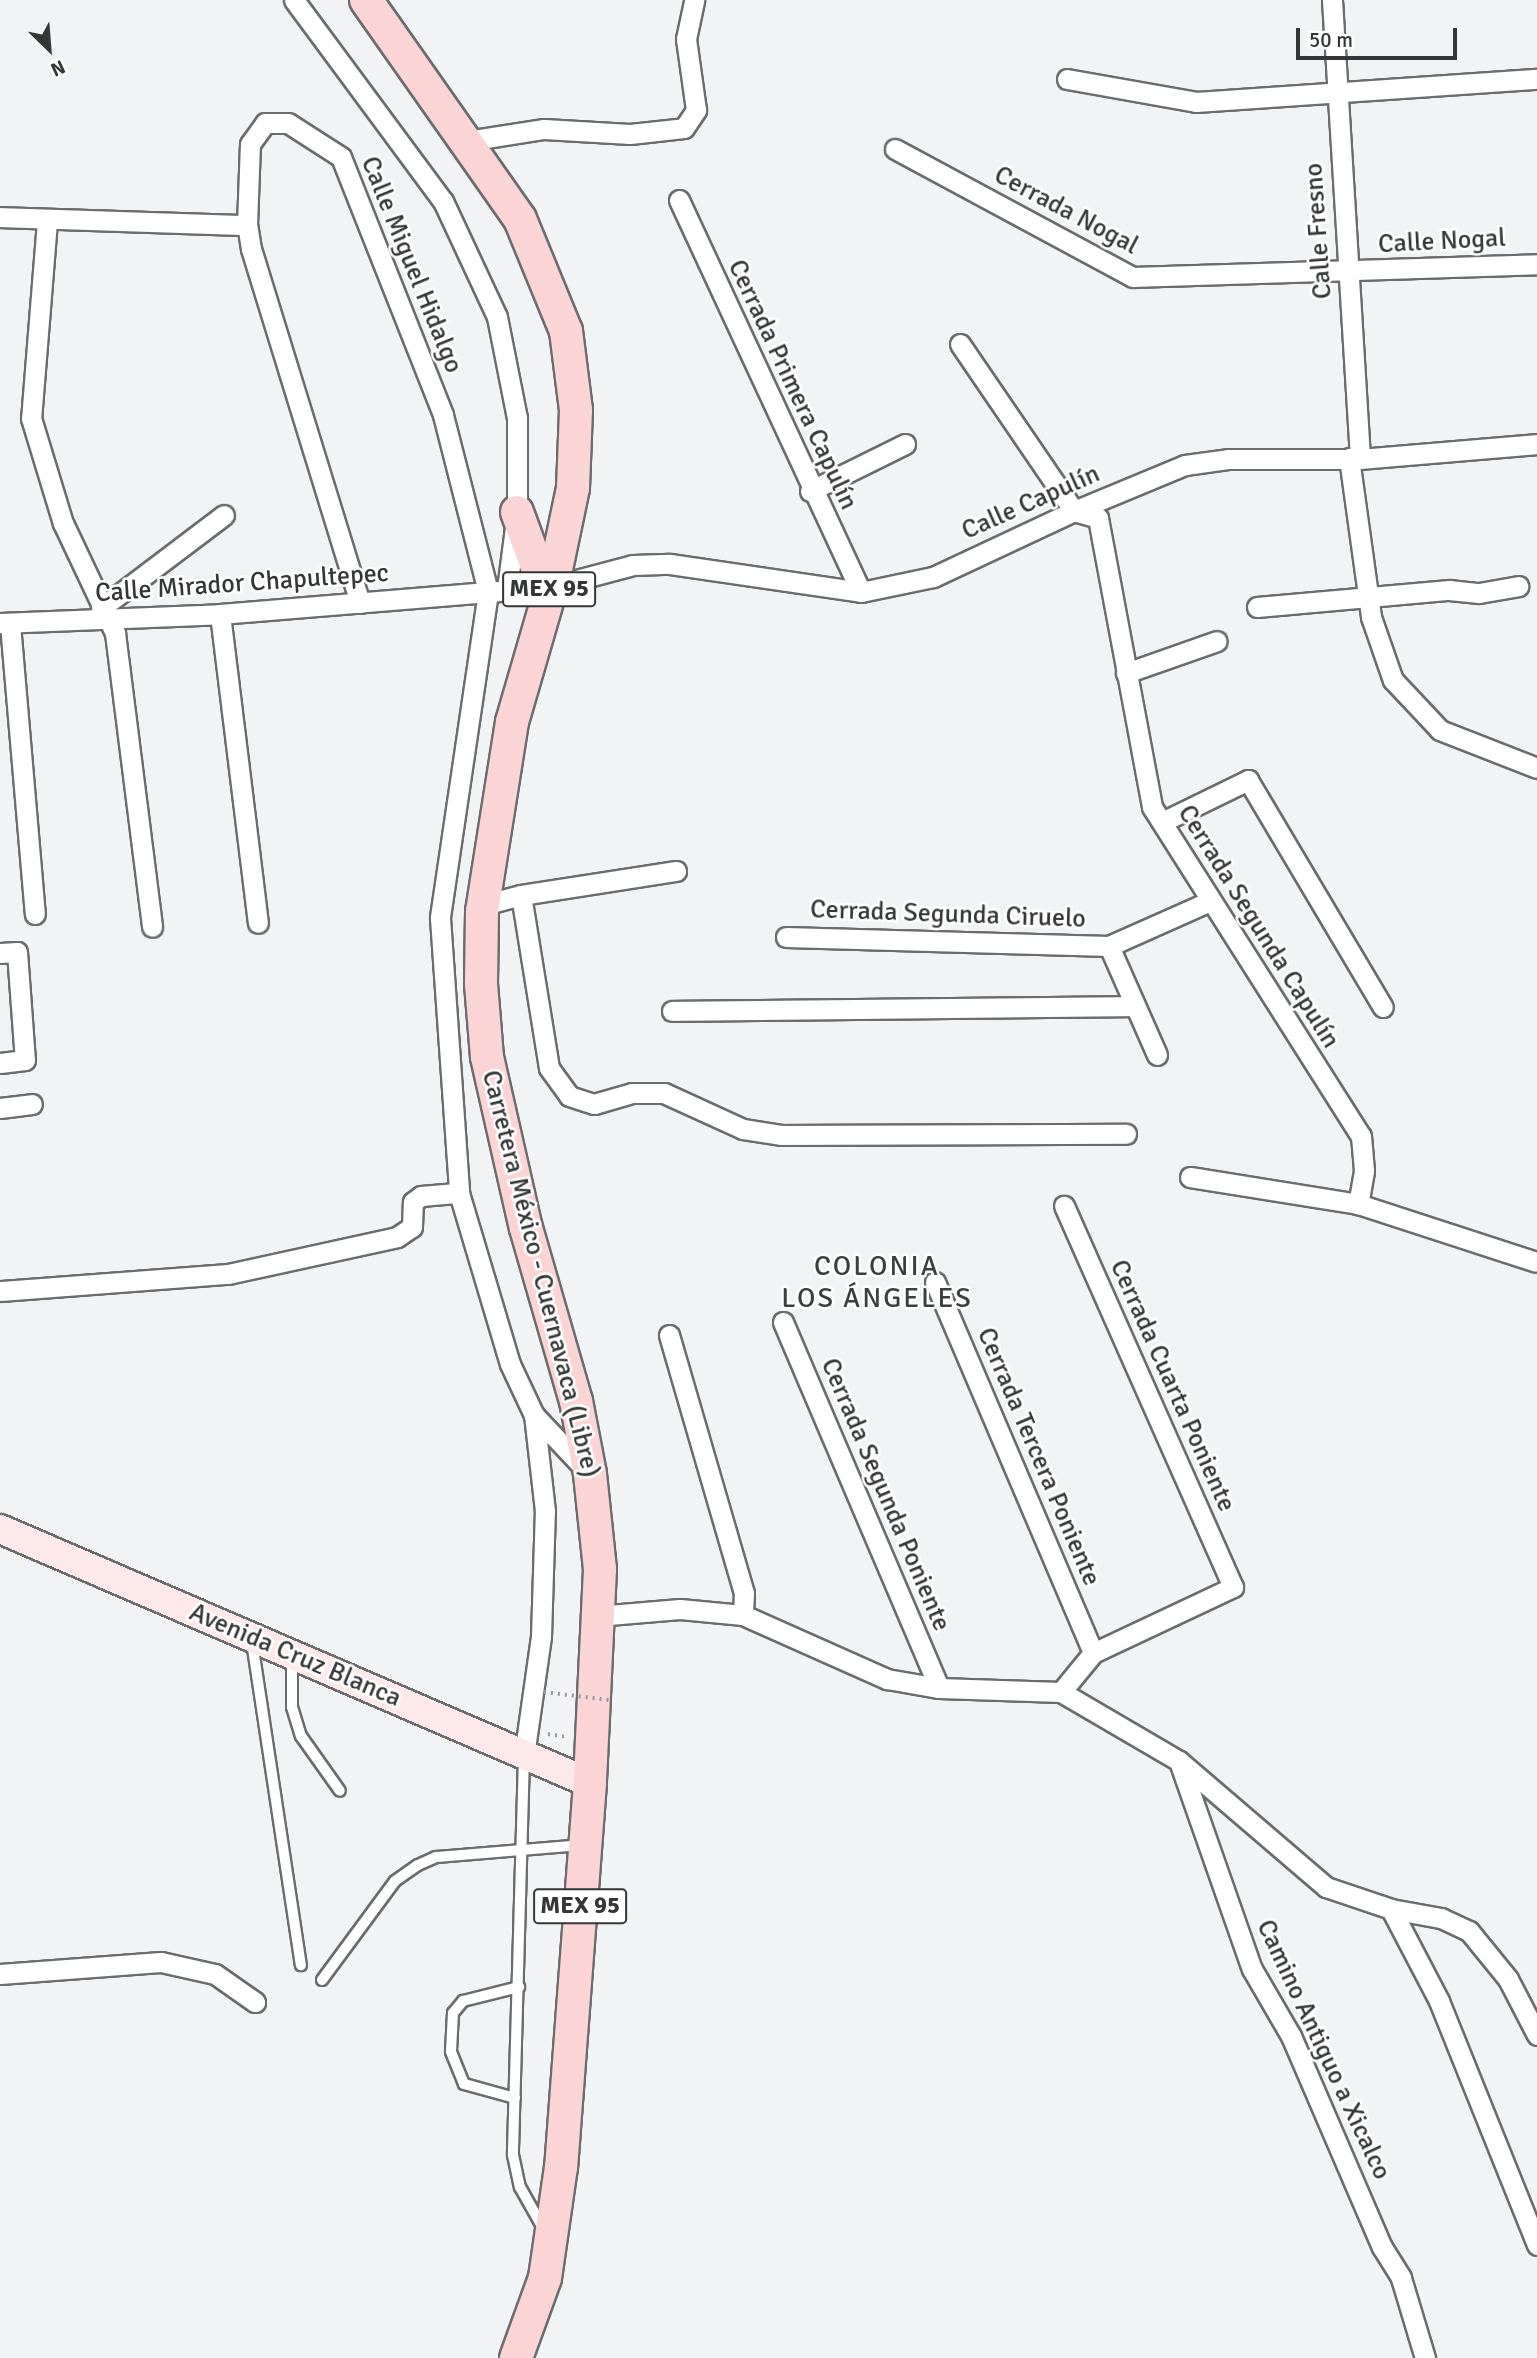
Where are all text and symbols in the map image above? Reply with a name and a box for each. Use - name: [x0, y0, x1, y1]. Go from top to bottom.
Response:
- north arrow: [14, 14, 84, 84]
- scale bar: [1299, 14, 1460, 58]
- text: 50 m: [1309, 27, 1353, 53]
- text: N: [47, 54, 69, 82]
- street label: Calle Miguel Hidalgo: [353, 152, 469, 378]
- street label: Cerrada Nogal: [989, 160, 1143, 262]
- street label: Calle Fresno: [1299, 162, 1339, 300]
- street label: Calle Nogal: [1377, 223, 1507, 261]
- street label: Cerrada Primera Capulín: [720, 255, 864, 515]
- street label: Calle Capulín: [957, 459, 1105, 547]
- street label: Calle Mirador Chapultepec: [94, 558, 390, 610]
- road number: MEX 95: [502, 568, 596, 610]
- street label: Cerrada Segunda Capulín: [1170, 800, 1346, 1054]
- street label: Cerrada Segunda Ciruelo: [810, 895, 1086, 935]
- street label: Carretera México - Cuernavaca (Libre): [474, 1067, 606, 1481]
- district label: COLONIA LOS ÁNGELES: [783, 1249, 971, 1315]
- street label: Cerrada Cuarta Poniente: [1102, 1255, 1242, 1517]
- street label: Cerrada Tercera Poniente: [969, 1323, 1107, 1591]
- street label: Cerrada Segunda Poniente: [813, 1354, 957, 1636]
- street label: Avenida Cruz Blanca: [184, 1597, 406, 1715]
- road number: MEX 95: [533, 1885, 627, 1926]
- street label: Camino Antiguo a Xicalco: [1249, 1915, 1397, 2185]

